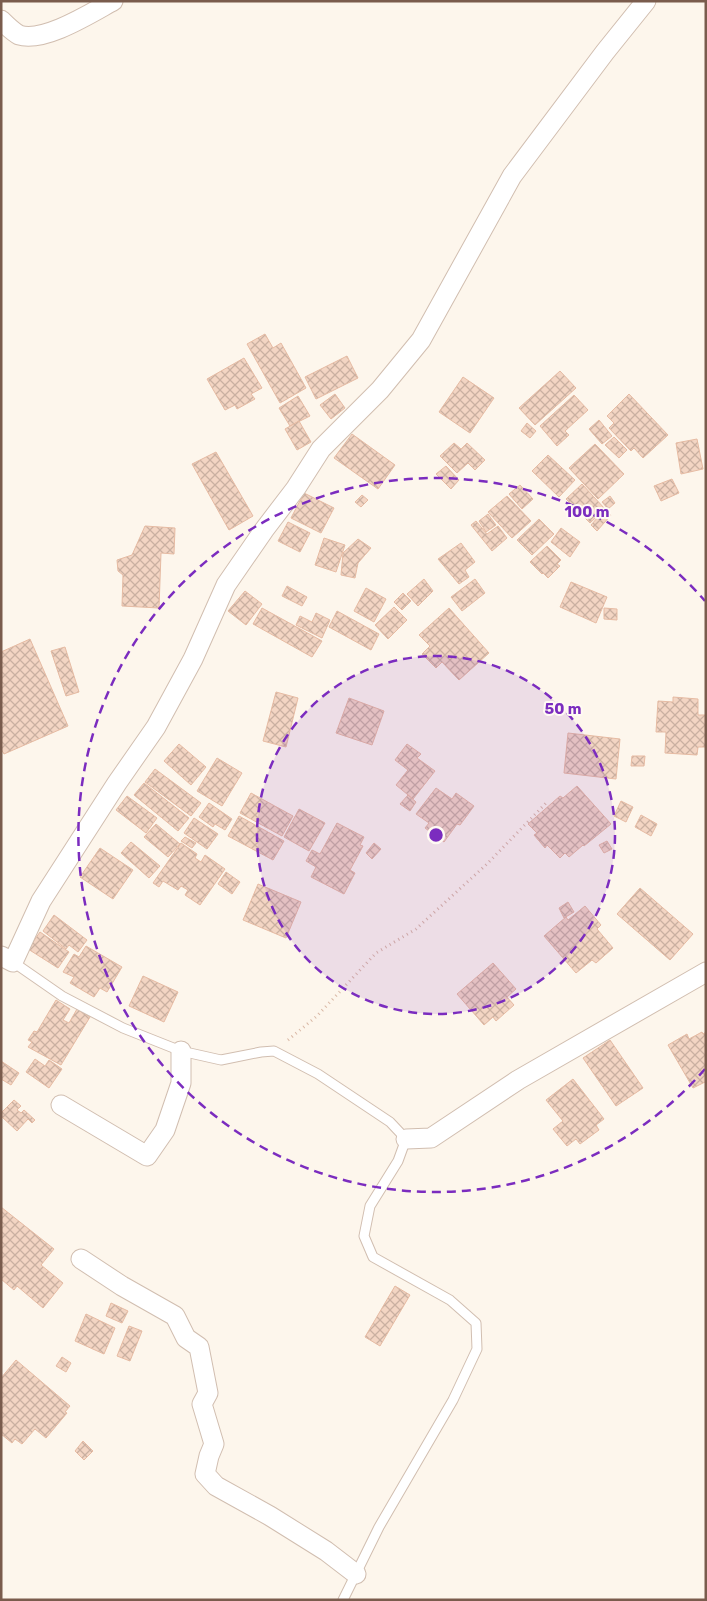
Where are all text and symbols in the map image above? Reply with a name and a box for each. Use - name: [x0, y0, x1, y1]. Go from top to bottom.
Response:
- text: 100 m: [565, 503, 609, 521]
- text: 50 m: [545, 700, 581, 718]
- centre of rings: [427, 826, 445, 844]

